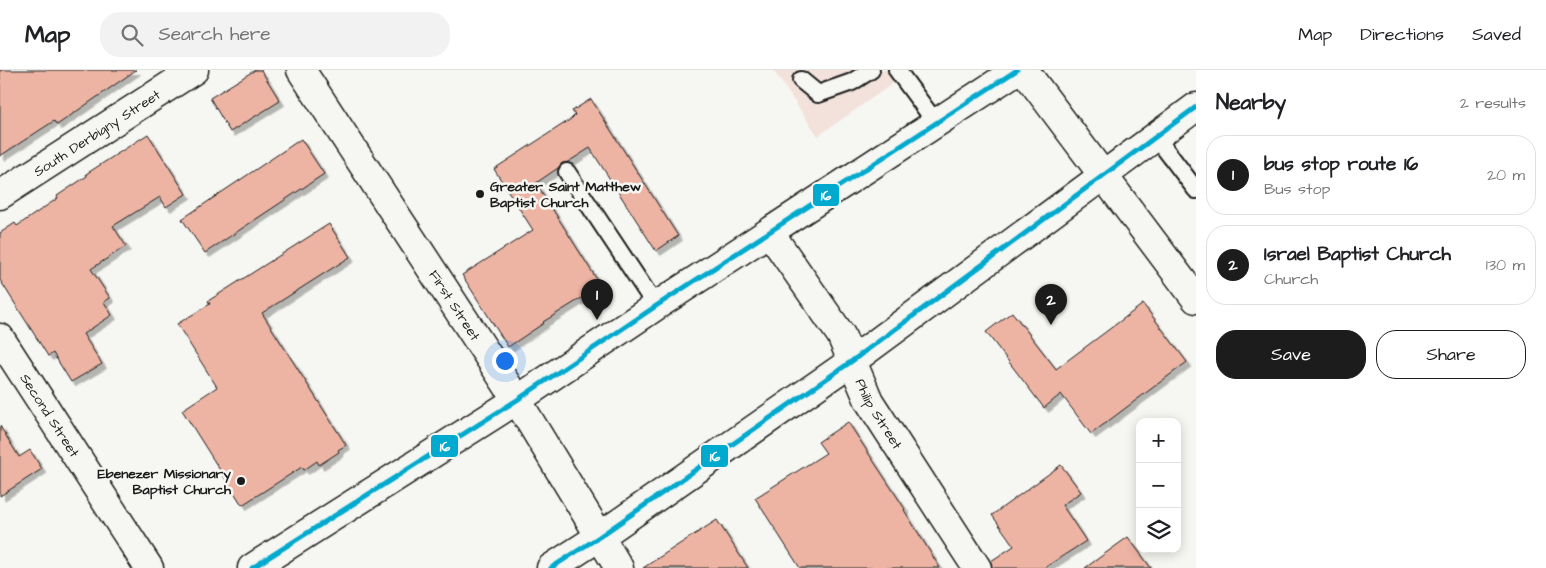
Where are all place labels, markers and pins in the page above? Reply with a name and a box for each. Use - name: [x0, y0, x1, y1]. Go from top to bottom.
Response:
- place label: Greater Saint Matthew Baptist Church: [490, 177, 641, 213]
- marker: Greater Saint Matthew Baptist Church: [474, 188, 486, 200]
- pin: 1: [581, 279, 613, 320]
- pin: 2: [1035, 284, 1067, 325]
- place label: Ebenezer Missionary Baptist Church: [98, 464, 232, 500]
- marker: Ebenezer Missionary Baptist Church: [235, 475, 247, 487]

